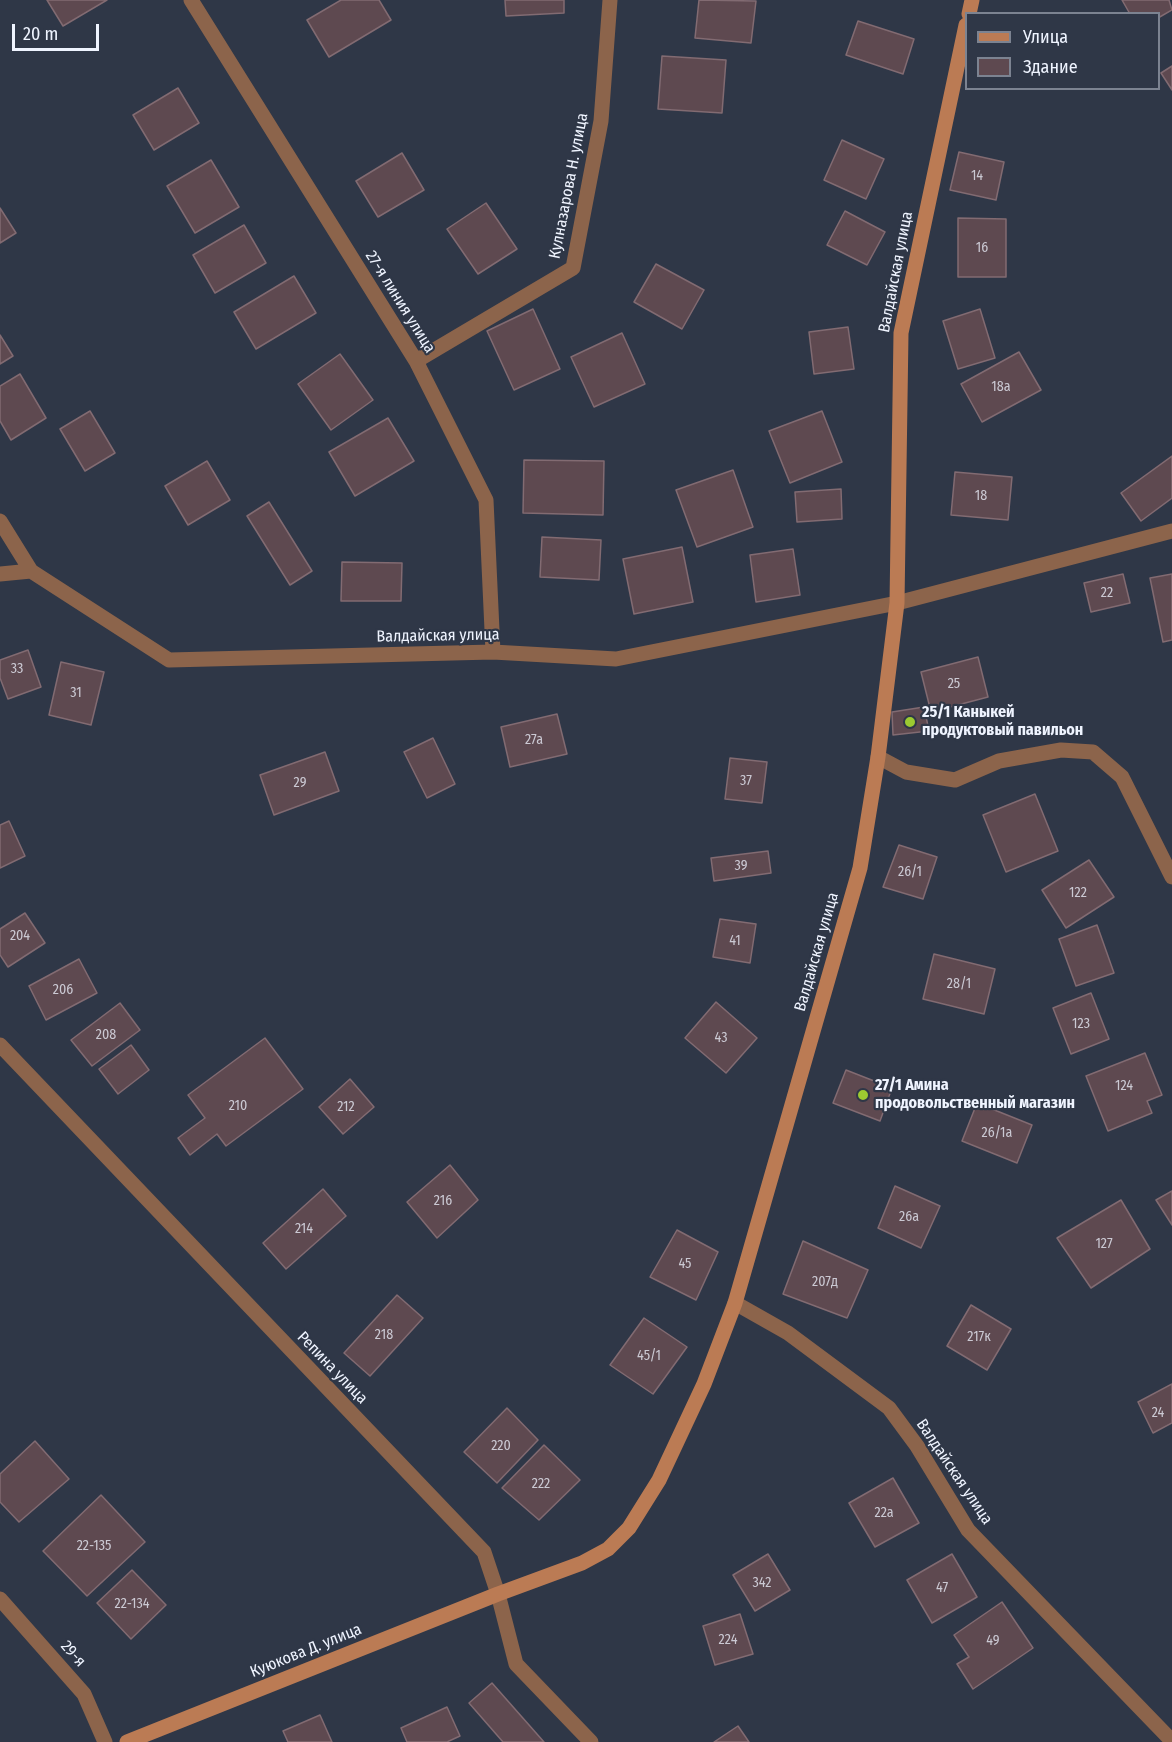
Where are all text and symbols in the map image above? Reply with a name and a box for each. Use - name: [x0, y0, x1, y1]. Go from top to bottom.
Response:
- scale bar: [15, 12, 102, 50]
- legend: [965, 12, 1160, 90]
- text: 20 m: [23, 23, 58, 45]
- text: Улица: [1023, 26, 1068, 48]
- text: Здание: [1023, 56, 1078, 78]
- street label: Кулназарова Н. улица: [545, 111, 593, 261]
- house number: 14: [971, 168, 983, 184]
- street label: Валдайская улица: [875, 210, 917, 334]
- house number: 16: [976, 240, 988, 256]
- street label: 27-я линия улица: [361, 248, 439, 356]
- house number: 18а: [991, 379, 1011, 395]
- house number: 18: [975, 488, 987, 504]
- house number: 22: [1101, 585, 1113, 601]
- street label: Валдайская улица: [376, 625, 500, 647]
- house number: 33: [11, 661, 23, 677]
- house number: 25: [948, 676, 960, 692]
- house number: 31: [70, 685, 82, 701]
- place label: 25/1 Каныкей продуктовый павильон: [922, 703, 1083, 741]
- marker: 25/1 Каныкей продуктовый павильон: [903, 715, 917, 729]
- house number: 27а: [525, 732, 543, 748]
- house number: 37: [740, 773, 752, 789]
- house number: 29: [294, 775, 306, 791]
- house number: 39: [735, 858, 747, 874]
- house number: 26/1: [898, 864, 922, 880]
- house number: 122: [1069, 885, 1087, 901]
- street label: Валдайская улица: [791, 890, 843, 1014]
- house number: 204: [10, 928, 30, 944]
- house number: 41: [729, 933, 741, 949]
- house number: 28/1: [947, 976, 971, 992]
- house number: 206: [53, 982, 73, 998]
- house number: 123: [1072, 1016, 1090, 1032]
- house number: 208: [96, 1027, 116, 1043]
- house number: 43: [715, 1030, 727, 1046]
- place label: 27/1 Амина продовольственный магазин: [875, 1076, 1075, 1114]
- house number: 124: [1115, 1078, 1133, 1094]
- marker: 27/1 Амина продовольственный магазин: [856, 1088, 870, 1102]
- house number: 210: [229, 1098, 247, 1114]
- house number: 212: [337, 1099, 355, 1115]
- house number: 26/1а: [982, 1125, 1012, 1141]
- house number: 216: [434, 1193, 452, 1209]
- house number: 26а: [899, 1209, 919, 1225]
- house number: 214: [295, 1221, 313, 1237]
- house number: 127: [1095, 1236, 1113, 1252]
- house number: 45: [678, 1256, 692, 1272]
- house number: 207д: [812, 1274, 838, 1290]
- house number: 218: [375, 1327, 393, 1343]
- street label: Репина улица: [293, 1328, 371, 1408]
- house number: 217к: [967, 1329, 991, 1345]
- house number: 45/1: [637, 1348, 661, 1364]
- house number: 24: [1152, 1405, 1164, 1421]
- street label: Валдайская улица: [912, 1416, 996, 1528]
- house number: 220: [491, 1438, 511, 1454]
- house number: 222: [532, 1476, 550, 1492]
- house number: 22а: [874, 1505, 894, 1521]
- house number: 22-135: [77, 1538, 111, 1554]
- house number: 342: [752, 1575, 772, 1591]
- house number: 47: [936, 1580, 948, 1596]
- house number: 22-134: [114, 1596, 150, 1612]
- street label: Куюкова Д. улица: [248, 1620, 364, 1682]
- house number: 224: [719, 1632, 737, 1648]
- house number: 49: [986, 1633, 1000, 1649]
- street label: 29-я: [56, 1637, 90, 1671]

